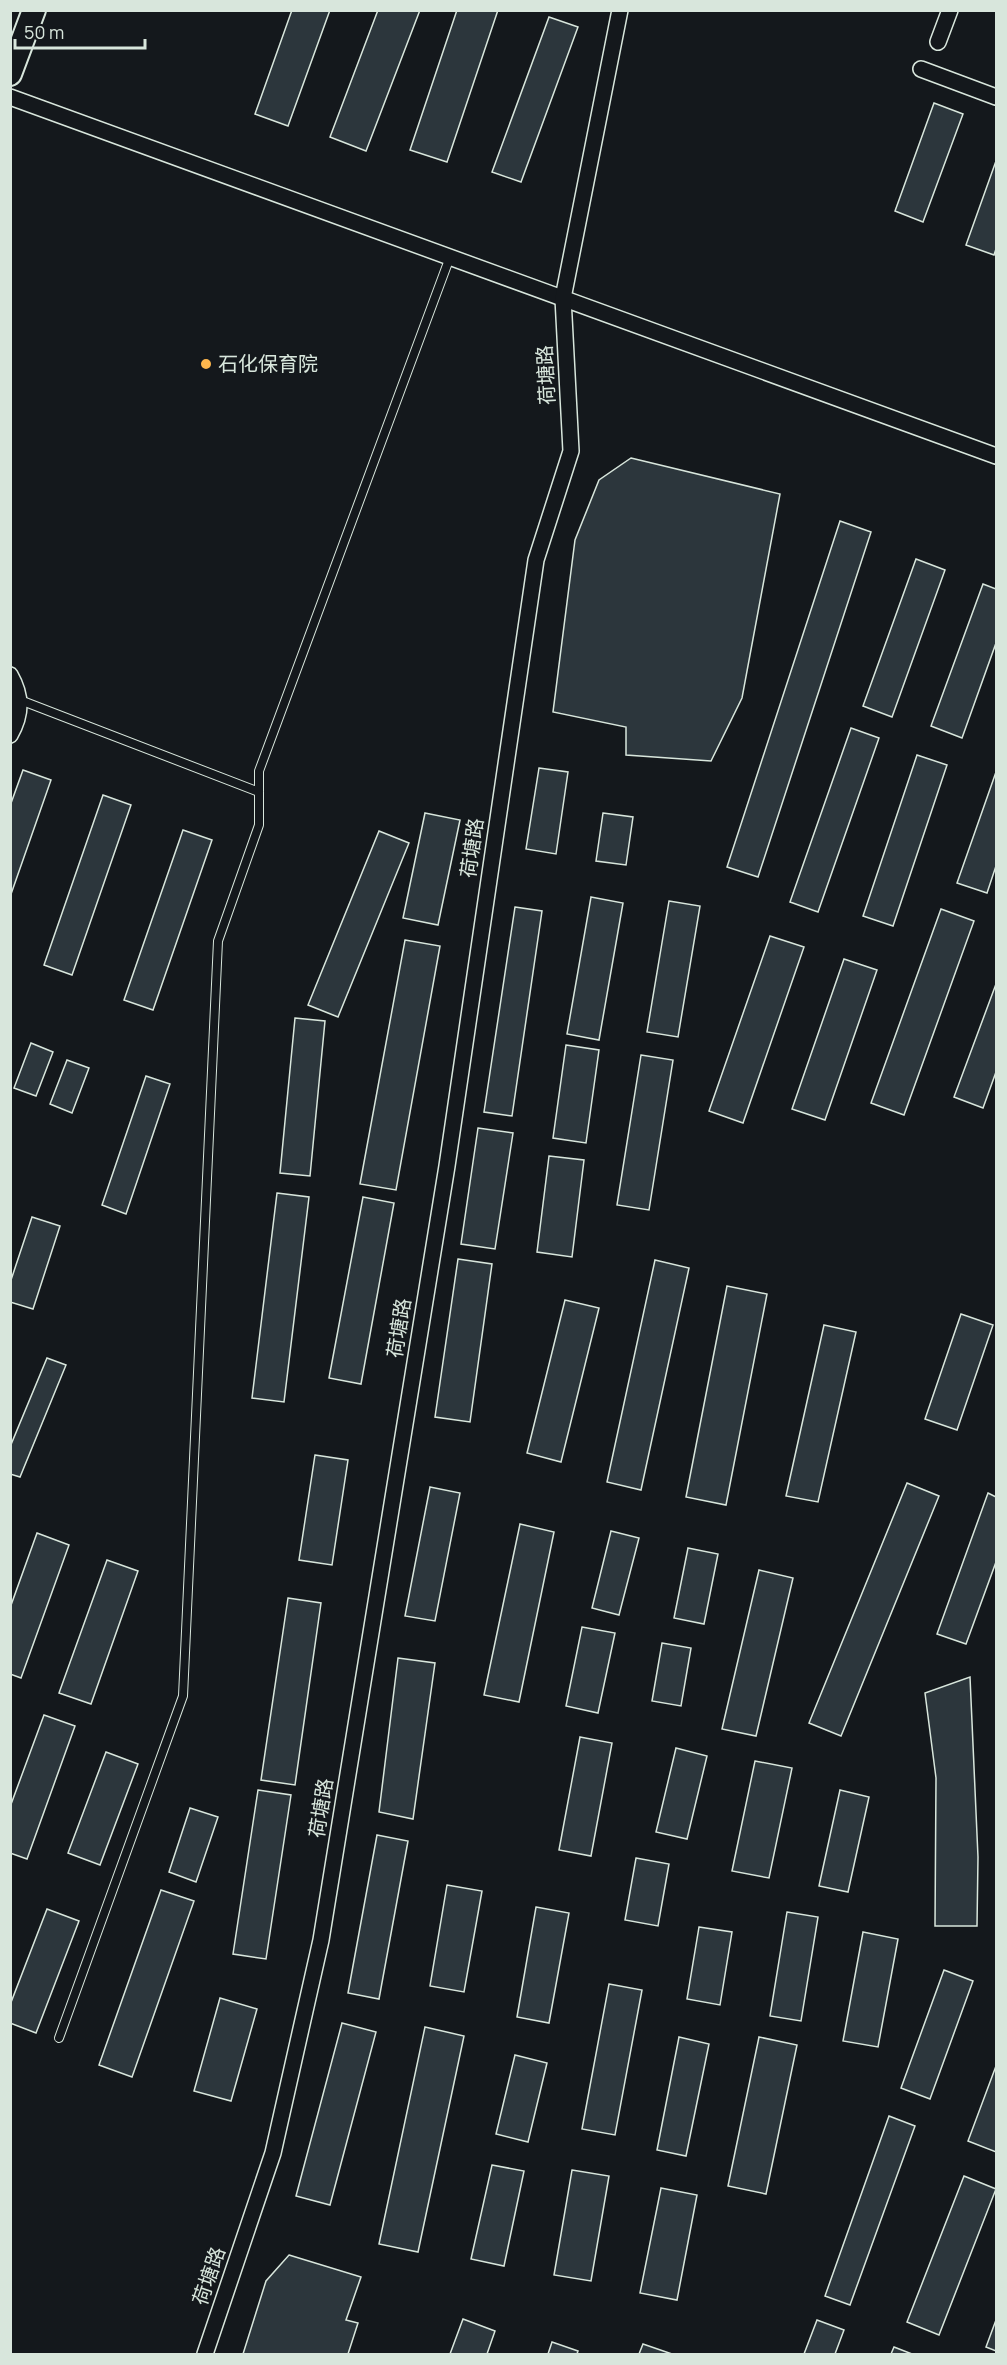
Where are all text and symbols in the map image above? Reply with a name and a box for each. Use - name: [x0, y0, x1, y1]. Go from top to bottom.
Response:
- scale bar: [15, 12, 146, 50]
- text: 50 m: [24, 20, 64, 44]
- street label: 荷塘路: [530, 344, 561, 406]
- place label: 石化保育院: [218, 350, 318, 377]
- marker: 石化保育院: [199, 357, 213, 371]
- street label: 荷塘路: [454, 816, 489, 880]
- street label: 荷塘路: [380, 1296, 417, 1360]
- street label: 荷塘路: [302, 1776, 339, 1840]
- street label: 荷塘路: [186, 2243, 231, 2309]

